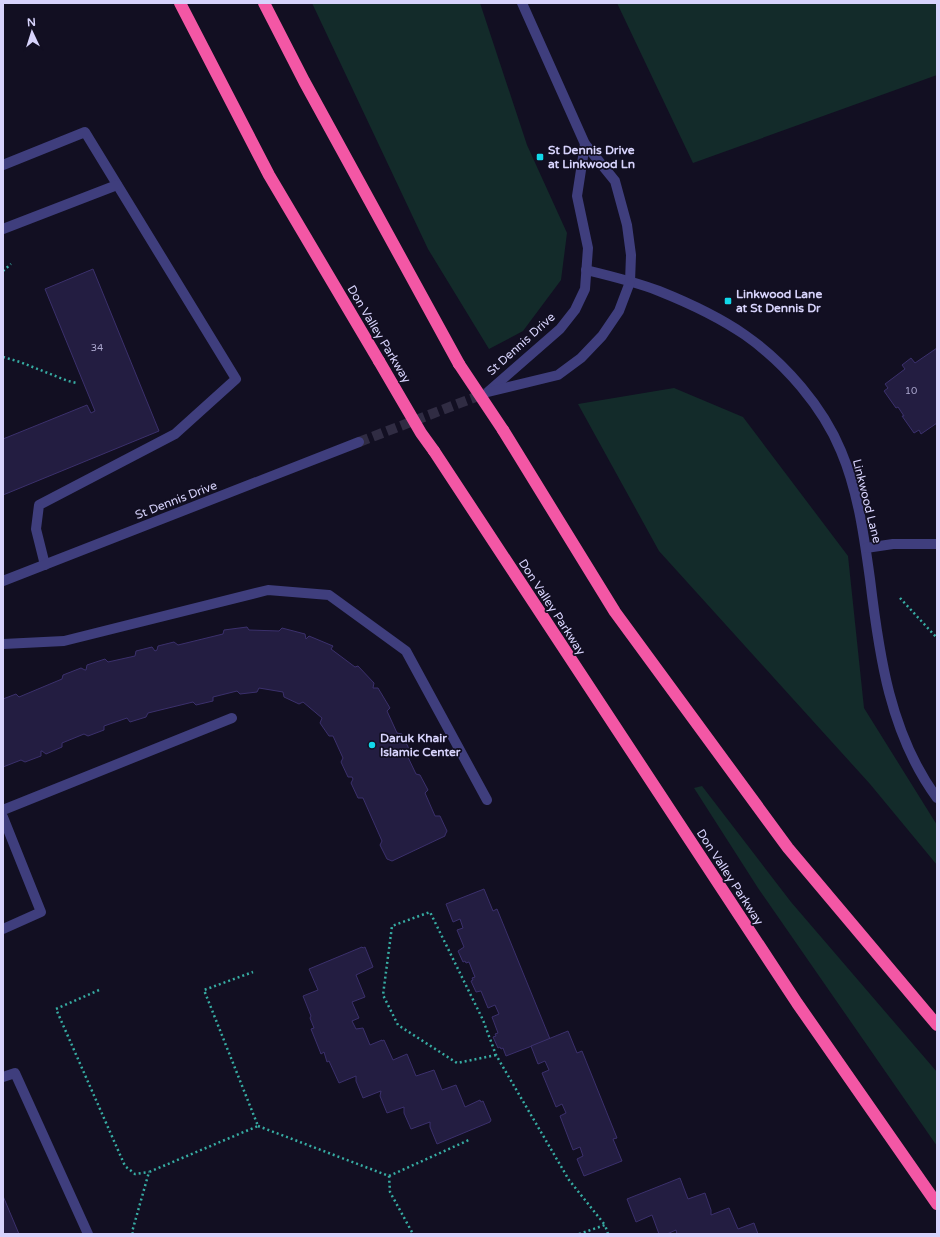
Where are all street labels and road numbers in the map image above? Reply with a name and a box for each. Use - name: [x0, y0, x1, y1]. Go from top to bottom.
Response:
- street label: Don Valley Parkway: [344, 283, 414, 386]
- street label: St Dennis Drive: [484, 310, 558, 378]
- street label: Linkwood Lane: [850, 457, 884, 545]
- street label: St Dennis Drive: [133, 478, 219, 522]
- street label: Don Valley Parkway: [516, 556, 588, 658]
- street label: Don Valley Parkway: [694, 826, 766, 928]

